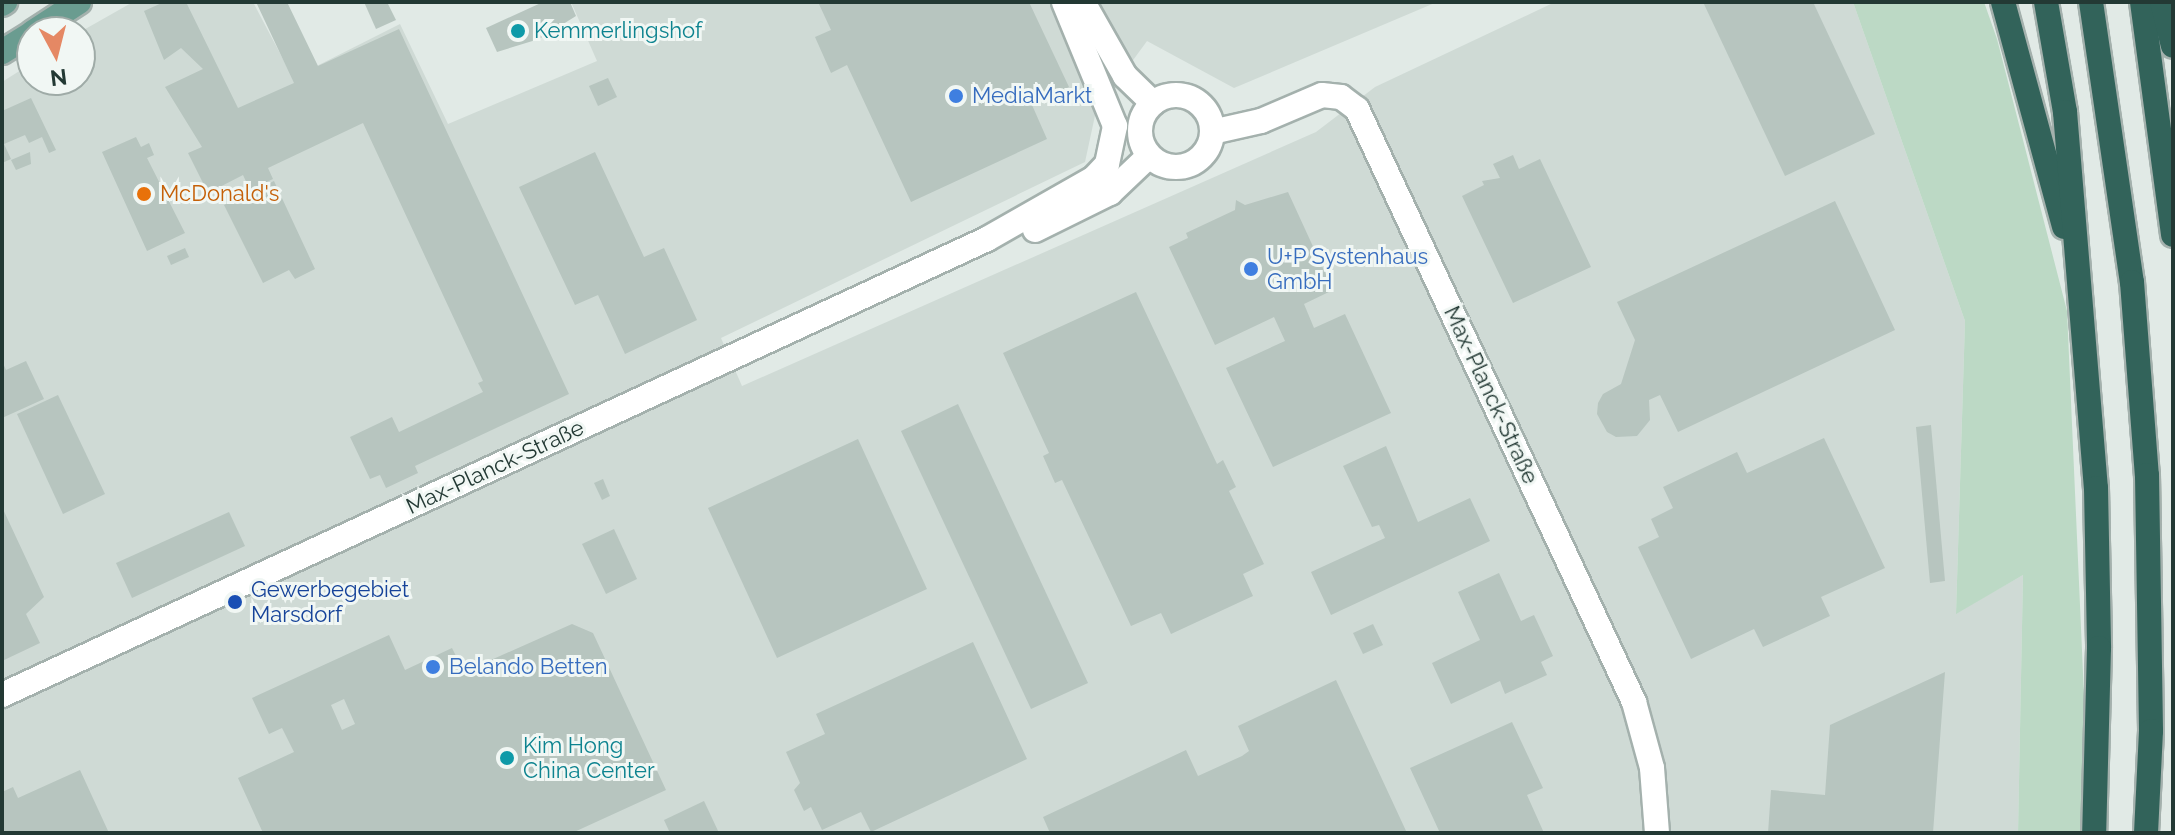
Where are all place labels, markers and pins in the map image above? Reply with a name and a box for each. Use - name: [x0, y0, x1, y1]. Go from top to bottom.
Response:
- place label: Kemmerlingshof: [534, 18, 702, 44]
- marker: Kemmerlingshof: [509, 22, 527, 40]
- place label: MediaMarkt: [972, 83, 1092, 109]
- marker: MediaMarkt: [947, 87, 965, 105]
- place label: McDonald's: [160, 181, 279, 207]
- marker: McDonald's: [135, 185, 153, 203]
- place label: U+P Systenhaus GmbH: [1267, 243, 1429, 294]
- marker: U+P Systenhaus GmbH: [1242, 260, 1260, 278]
- place label: Gewerbegebiet Marsdorf: [251, 576, 409, 628]
- marker: Gewerbegebiet Marsdorf: [226, 593, 244, 611]
- place label: Belando Betten: [449, 654, 607, 680]
- marker: Belando Betten: [424, 658, 442, 676]
- place label: Kim Hong China Center: [523, 732, 655, 784]
- marker: Kim Hong China Center: [498, 749, 516, 767]

